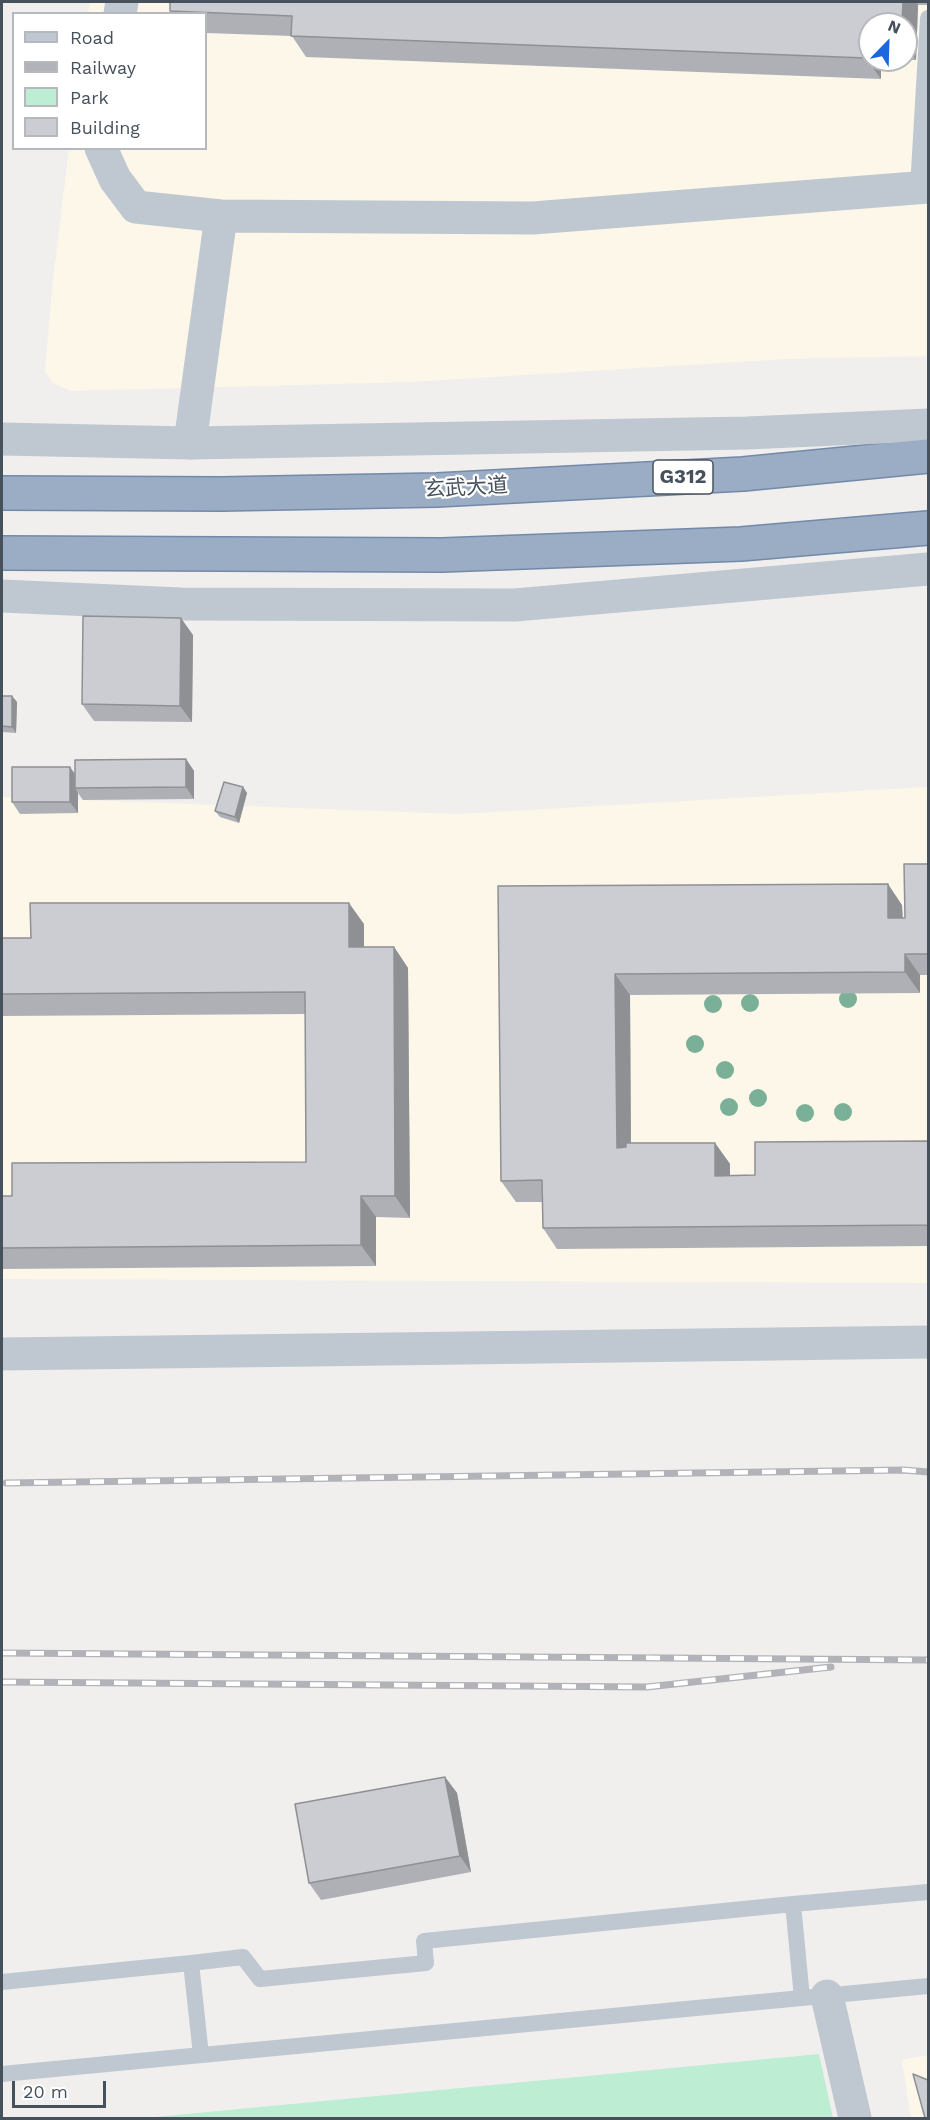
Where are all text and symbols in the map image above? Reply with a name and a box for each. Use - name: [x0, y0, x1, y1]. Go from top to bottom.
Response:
- legend: [12, 12, 207, 150]
- north arrow: [858, 12, 918, 72]
- text: N: [885, 16, 904, 38]
- text: Road: [70, 27, 114, 48]
- text: Railway: [70, 57, 136, 78]
- text: Park: [70, 87, 109, 108]
- text: Building: [70, 117, 140, 138]
- road number: G312: [653, 460, 713, 494]
- street label: 玄武大道: [423, 473, 509, 503]
- scale bar: [15, 2069, 110, 2107]
- text: 20 m: [23, 2081, 68, 2102]

